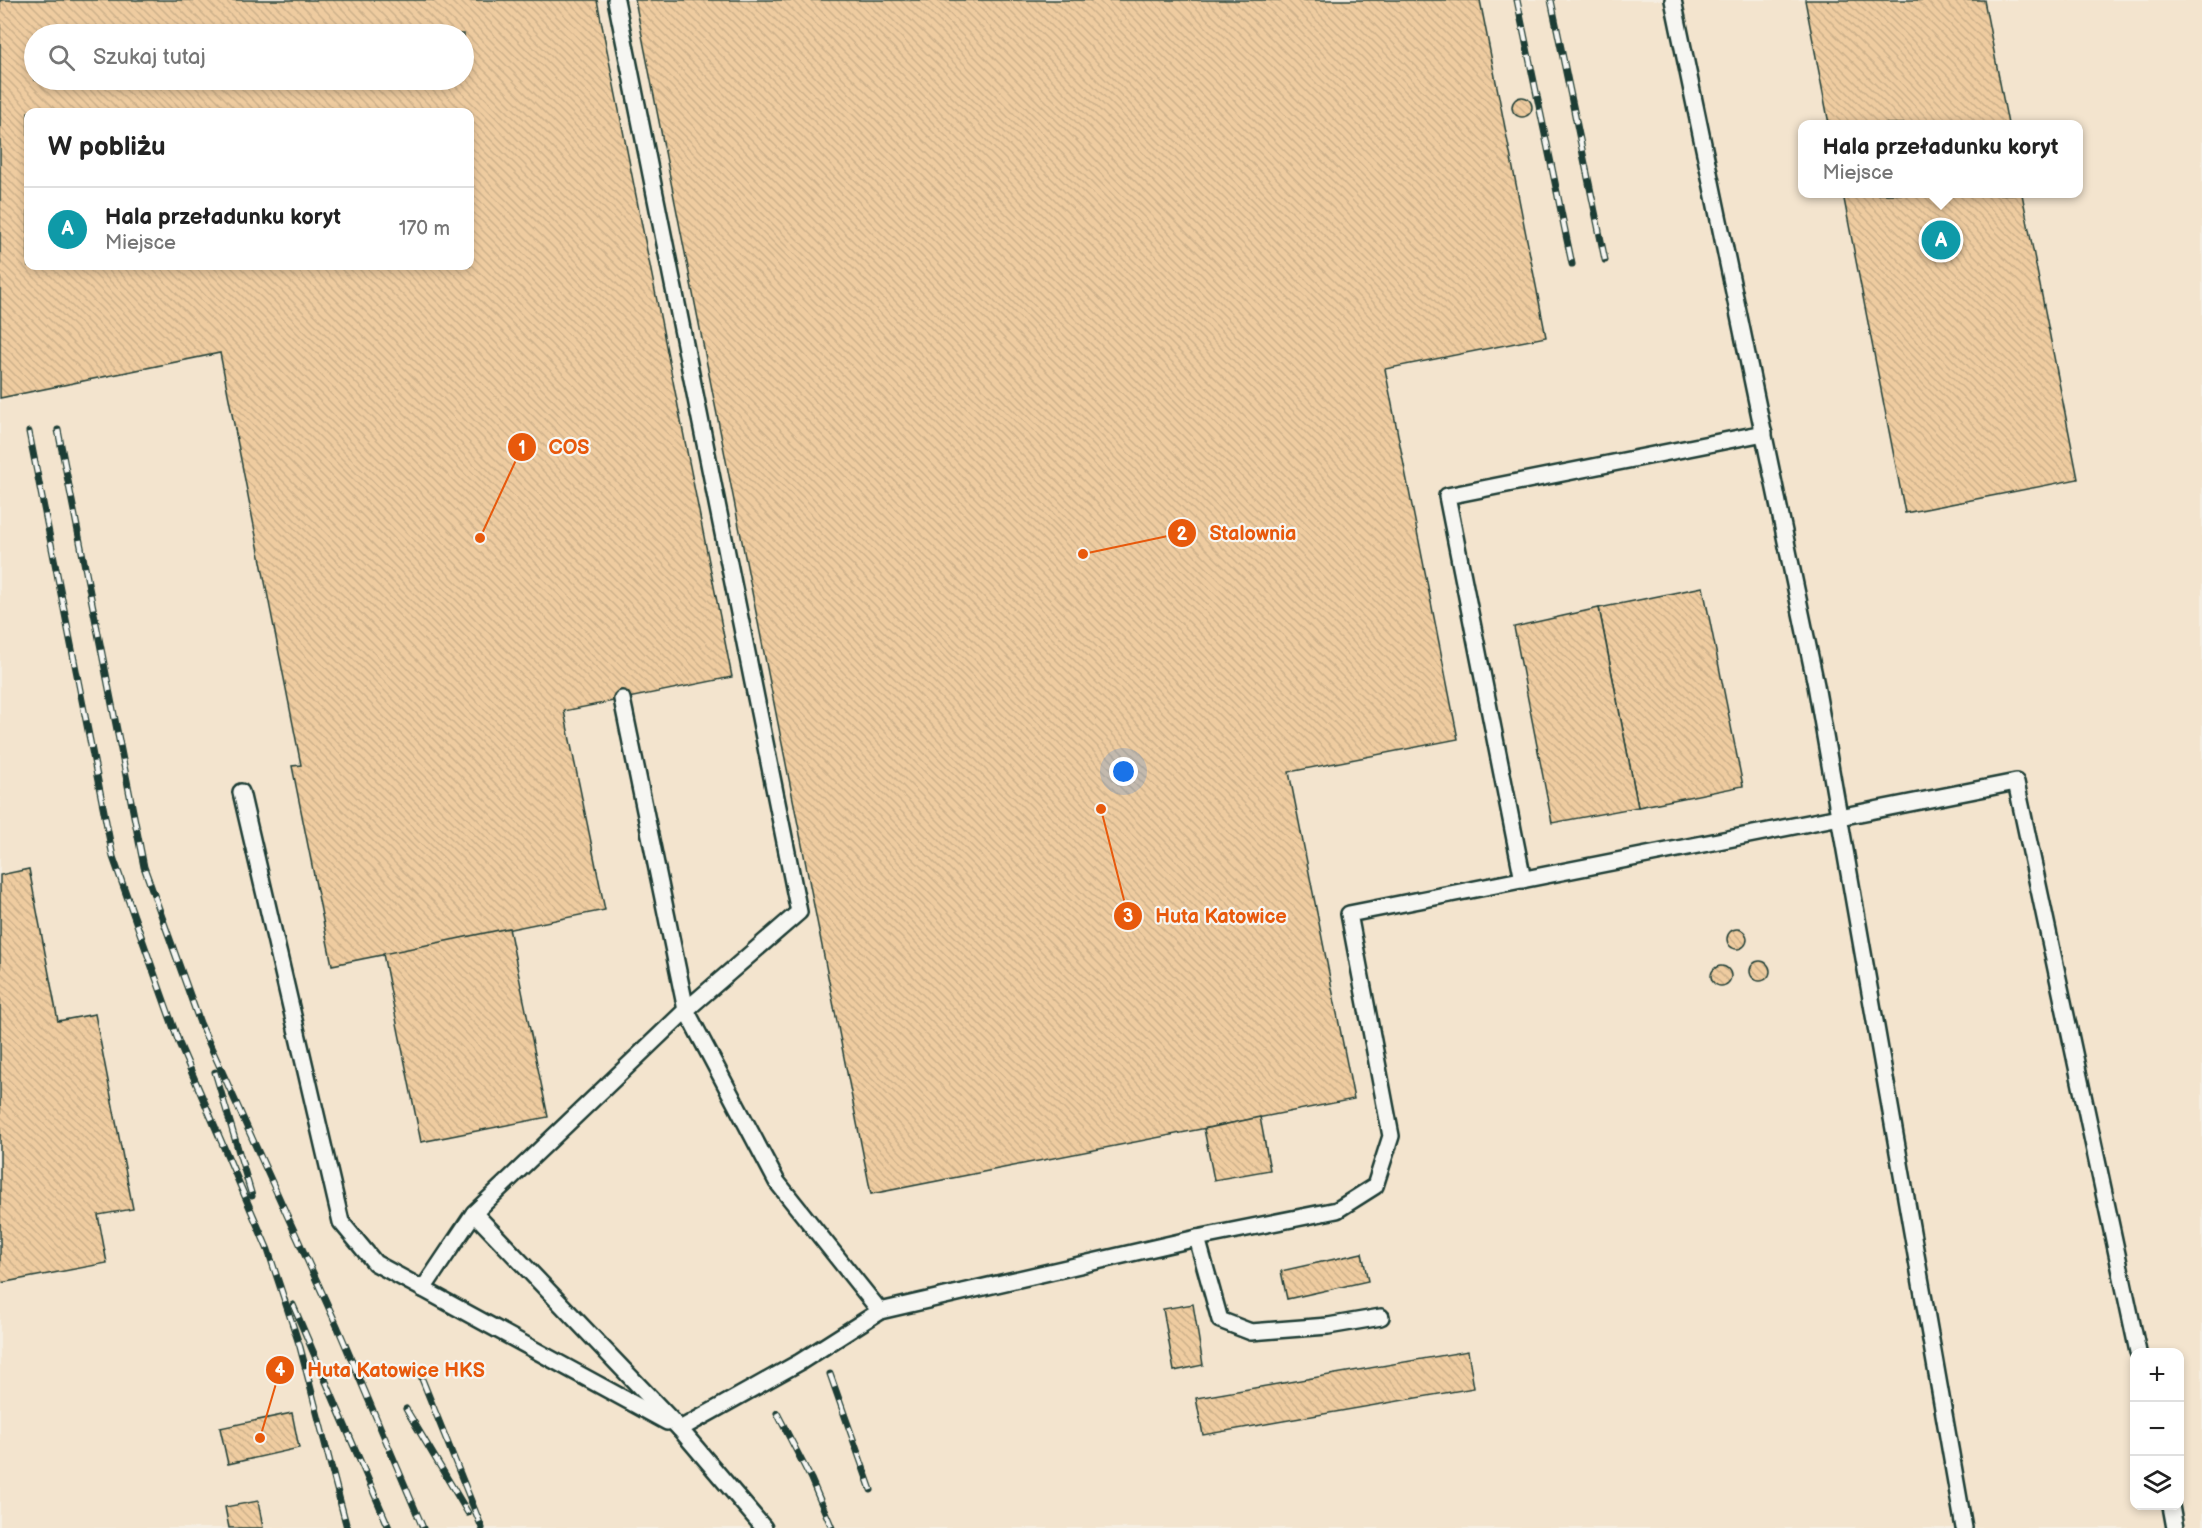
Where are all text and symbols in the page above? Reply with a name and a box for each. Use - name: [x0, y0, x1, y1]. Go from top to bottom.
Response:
- search box: [24, 24, 474, 90]
- icon: search: [45, 41, 78, 74]
- text: Szukaj tutaj: [93, 44, 206, 71]
- popup: [1798, 120, 2083, 198]
- text: W pobliżu: [48, 132, 166, 163]
- text: Hala przeładunku koryt: [1823, 134, 2058, 161]
- text: Miejsce: [1823, 161, 1893, 185]
- text: Hala przeładunku koryt: [105, 204, 341, 231]
- text: A: [61, 217, 74, 241]
- text: 170 m: [399, 217, 450, 241]
- pin: A: [1922, 218, 1960, 262]
- text: Miejsce: [105, 231, 176, 255]
- callout: COS: [507, 428, 602, 466]
- text: COS: [549, 436, 589, 460]
- text: 1: [518, 438, 526, 459]
- callout: Stalownia: [1167, 514, 1308, 552]
- text: Stalownia: [1209, 522, 1297, 546]
- text: 2: [1177, 524, 1188, 545]
- your location: [1109, 757, 1138, 786]
- callout: Huta Katowice: [1113, 897, 1298, 935]
- text: Huta Katowice: [1155, 905, 1287, 929]
- text: 3: [1123, 906, 1133, 927]
- map controls: [2130, 1348, 2184, 1510]
- button: +: [2130, 1348, 2184, 1402]
- callout: Huta Katowice HKS: [265, 1351, 497, 1389]
- text: Huta Katowice HKS: [307, 1359, 485, 1383]
- text: 4: [275, 1360, 286, 1381]
- button: −: [2130, 1402, 2184, 1456]
- button: layers: [2130, 1456, 2184, 1510]

